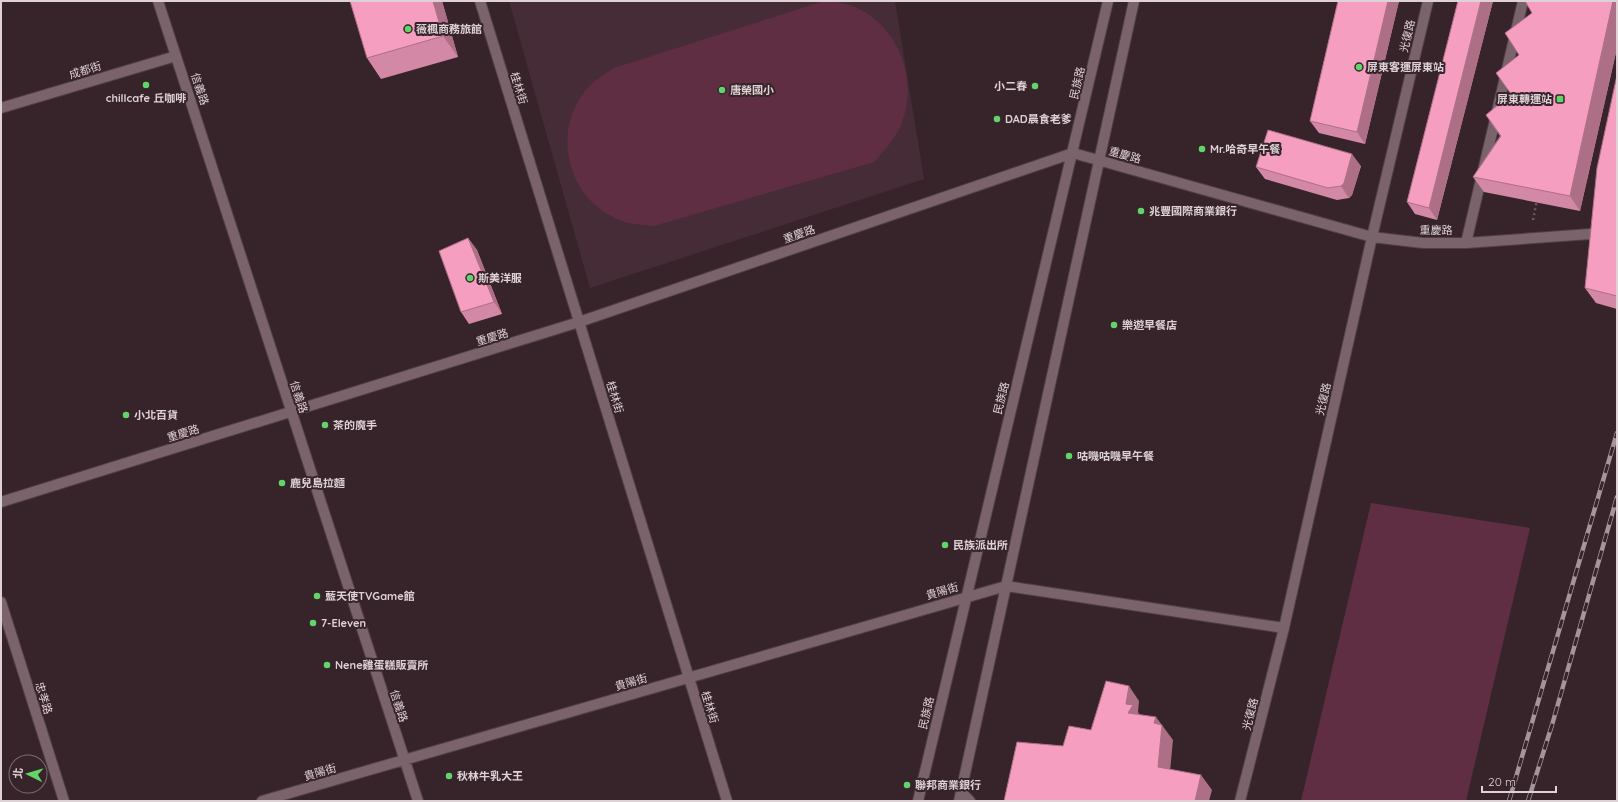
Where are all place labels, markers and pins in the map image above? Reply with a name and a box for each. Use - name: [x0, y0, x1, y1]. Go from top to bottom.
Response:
- place label: 薇楓商務旅館: [416, 22, 482, 36]
- marker: 薇楓商務旅館: [403, 24, 413, 34]
- place label: 屏東客運屏東站: [1367, 60, 1444, 74]
- marker: 屏東客運屏東站: [1354, 62, 1364, 72]
- place label: 小二春: [994, 79, 1027, 93]
- marker: chillcafe 丘咖啡: [141, 80, 151, 90]
- marker: 小二春: [1030, 81, 1040, 91]
- place label: 唐榮國小: [730, 83, 774, 97]
- marker: 唐榮國小: [717, 85, 727, 95]
- place label: chillcafe 丘咖啡: [106, 91, 186, 105]
- place label: 屏東轉運站: [1497, 92, 1552, 106]
- marker: 屏東轉運站: [1555, 94, 1565, 104]
- place label: DAD晨食老爹: [1005, 112, 1072, 126]
- marker: DAD晨食老爹: [992, 114, 1002, 124]
- place label: Mr.哈奇早午餐: [1210, 142, 1280, 156]
- marker: Mr.哈奇早午餐: [1197, 144, 1207, 154]
- place label: 兆豐國際商業銀行: [1149, 204, 1237, 218]
- marker: 兆豐國際商業銀行: [1136, 206, 1146, 216]
- place label: 斯美洋服: [478, 271, 522, 285]
- marker: 斯美洋服: [465, 273, 475, 283]
- place label: 樂遊早餐店: [1122, 318, 1177, 332]
- marker: 樂遊早餐店: [1109, 320, 1119, 330]
- place label: 小北百貨: [134, 408, 178, 422]
- marker: 小北百貨: [121, 410, 131, 420]
- place label: 茶的魔手: [333, 418, 377, 432]
- marker: 茶的魔手: [320, 420, 330, 430]
- place label: 咕嘰咕嘰早午餐: [1077, 449, 1154, 463]
- marker: 咕嘰咕嘰早午餐: [1064, 451, 1074, 461]
- place label: 鹿兒島拉麵: [290, 476, 345, 490]
- marker: 鹿兒島拉麵: [277, 478, 287, 488]
- place label: 民族派出所: [953, 538, 1008, 552]
- marker: 民族派出所: [940, 540, 950, 550]
- place label: 藍天使TVGame館: [325, 589, 415, 603]
- marker: 藍天使TVGame館: [312, 591, 322, 601]
- place label: 7-Eleven: [321, 616, 366, 630]
- marker: 7-Eleven: [308, 618, 318, 628]
- place label: Nene雞蛋糕販賣所: [335, 658, 429, 672]
- marker: Nene雞蛋糕販賣所: [322, 660, 332, 670]
- place label: 秋林牛乳大王: [457, 769, 523, 783]
- marker: 秋林牛乳大王: [444, 771, 454, 781]
- place label: 聯邦商業銀行: [915, 778, 981, 792]
- marker: 聯邦商業銀行: [902, 780, 912, 790]

